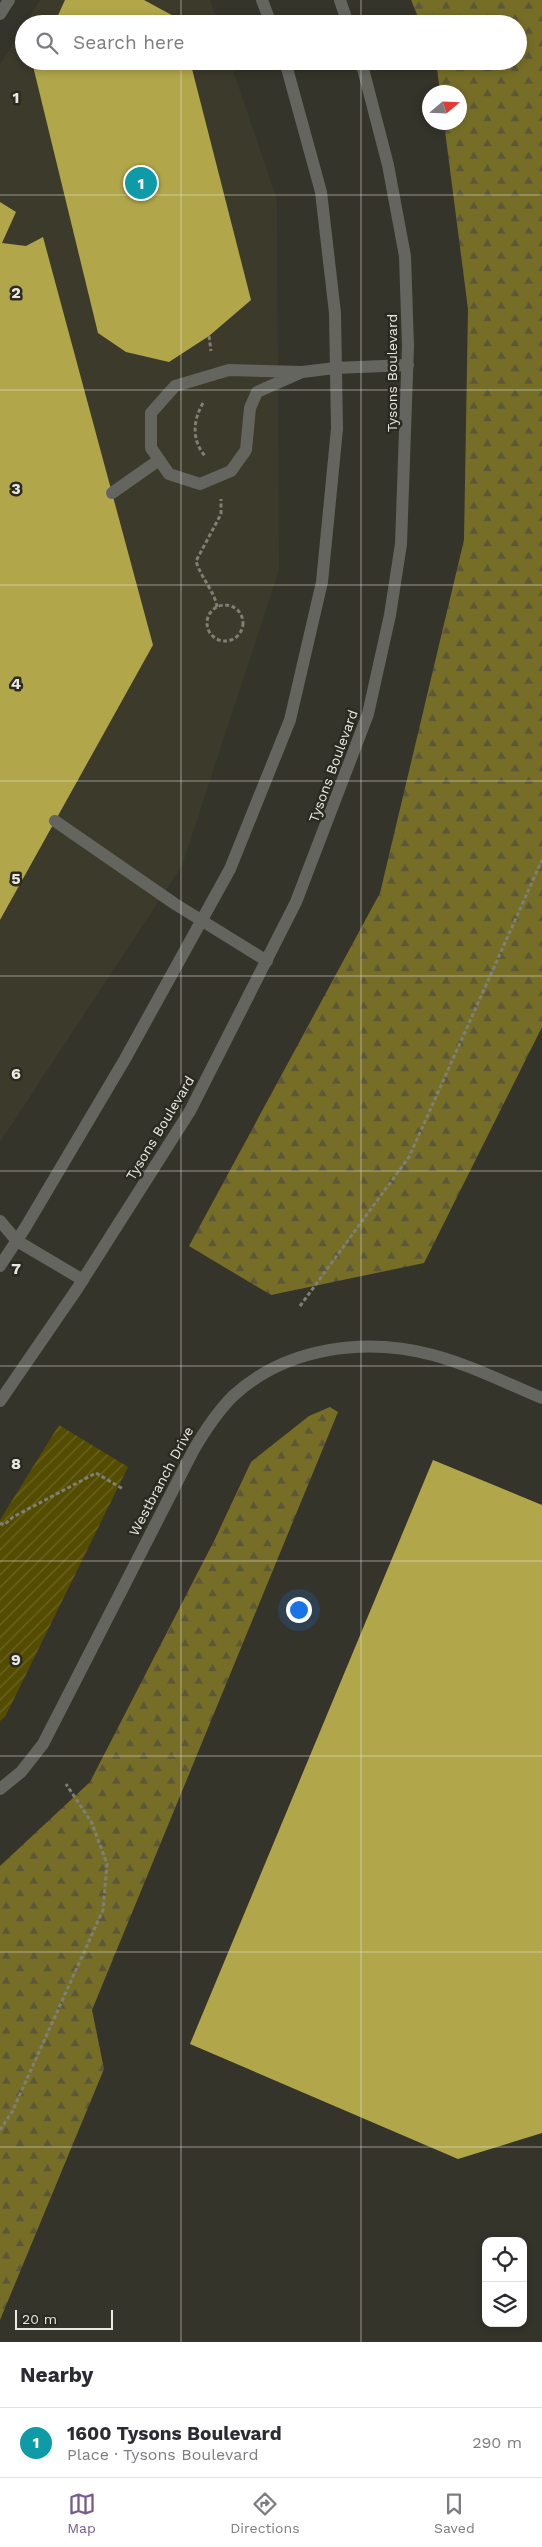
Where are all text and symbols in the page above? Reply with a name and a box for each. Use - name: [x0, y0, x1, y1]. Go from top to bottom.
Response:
- search box: [15, 15, 527, 70]
- icon: search: [33, 29, 61, 57]
- text: Search here: [73, 31, 184, 54]
- north arrow: [422, 85, 467, 130]
- text: 1: [13, 88, 19, 107]
- pin: 1: [125, 164, 157, 202]
- text: 2: [11, 283, 21, 302]
- street label: Tysons Boulevard: [384, 314, 400, 432]
- text: 3: [11, 479, 21, 498]
- text: 4: [11, 674, 21, 693]
- street label: Tysons Boulevard: [305, 708, 361, 824]
- text: 5: [11, 869, 21, 888]
- text: 6: [11, 1064, 21, 1083]
- street label: Tysons Boulevard: [123, 1073, 197, 1183]
- text: 7: [11, 1259, 21, 1278]
- street label: Westbranch Drive: [125, 1424, 197, 1538]
- text: 8: [11, 1454, 21, 1473]
- your location: [286, 1597, 312, 1623]
- text: 9: [11, 1650, 21, 1669]
- map controls: [482, 2237, 527, 2327]
- button: locate: [482, 2237, 527, 2282]
- button: layers: [482, 2282, 527, 2327]
- scale bar: [15, 2307, 112, 2330]
- text: 20 m: [22, 2311, 57, 2327]
- text: Nearby: [20, 2362, 93, 2387]
- text: 1600 Tysons Boulevard: [67, 2422, 282, 2445]
- text: 1: [33, 2433, 39, 2452]
- text: 290 m: [472, 2433, 522, 2452]
- text: Place · Tysons Boulevard: [67, 2445, 259, 2464]
- tab: Map: [67, 2490, 96, 2536]
- tab: Directions: [230, 2490, 300, 2536]
- tab: Saved: [434, 2490, 475, 2536]

